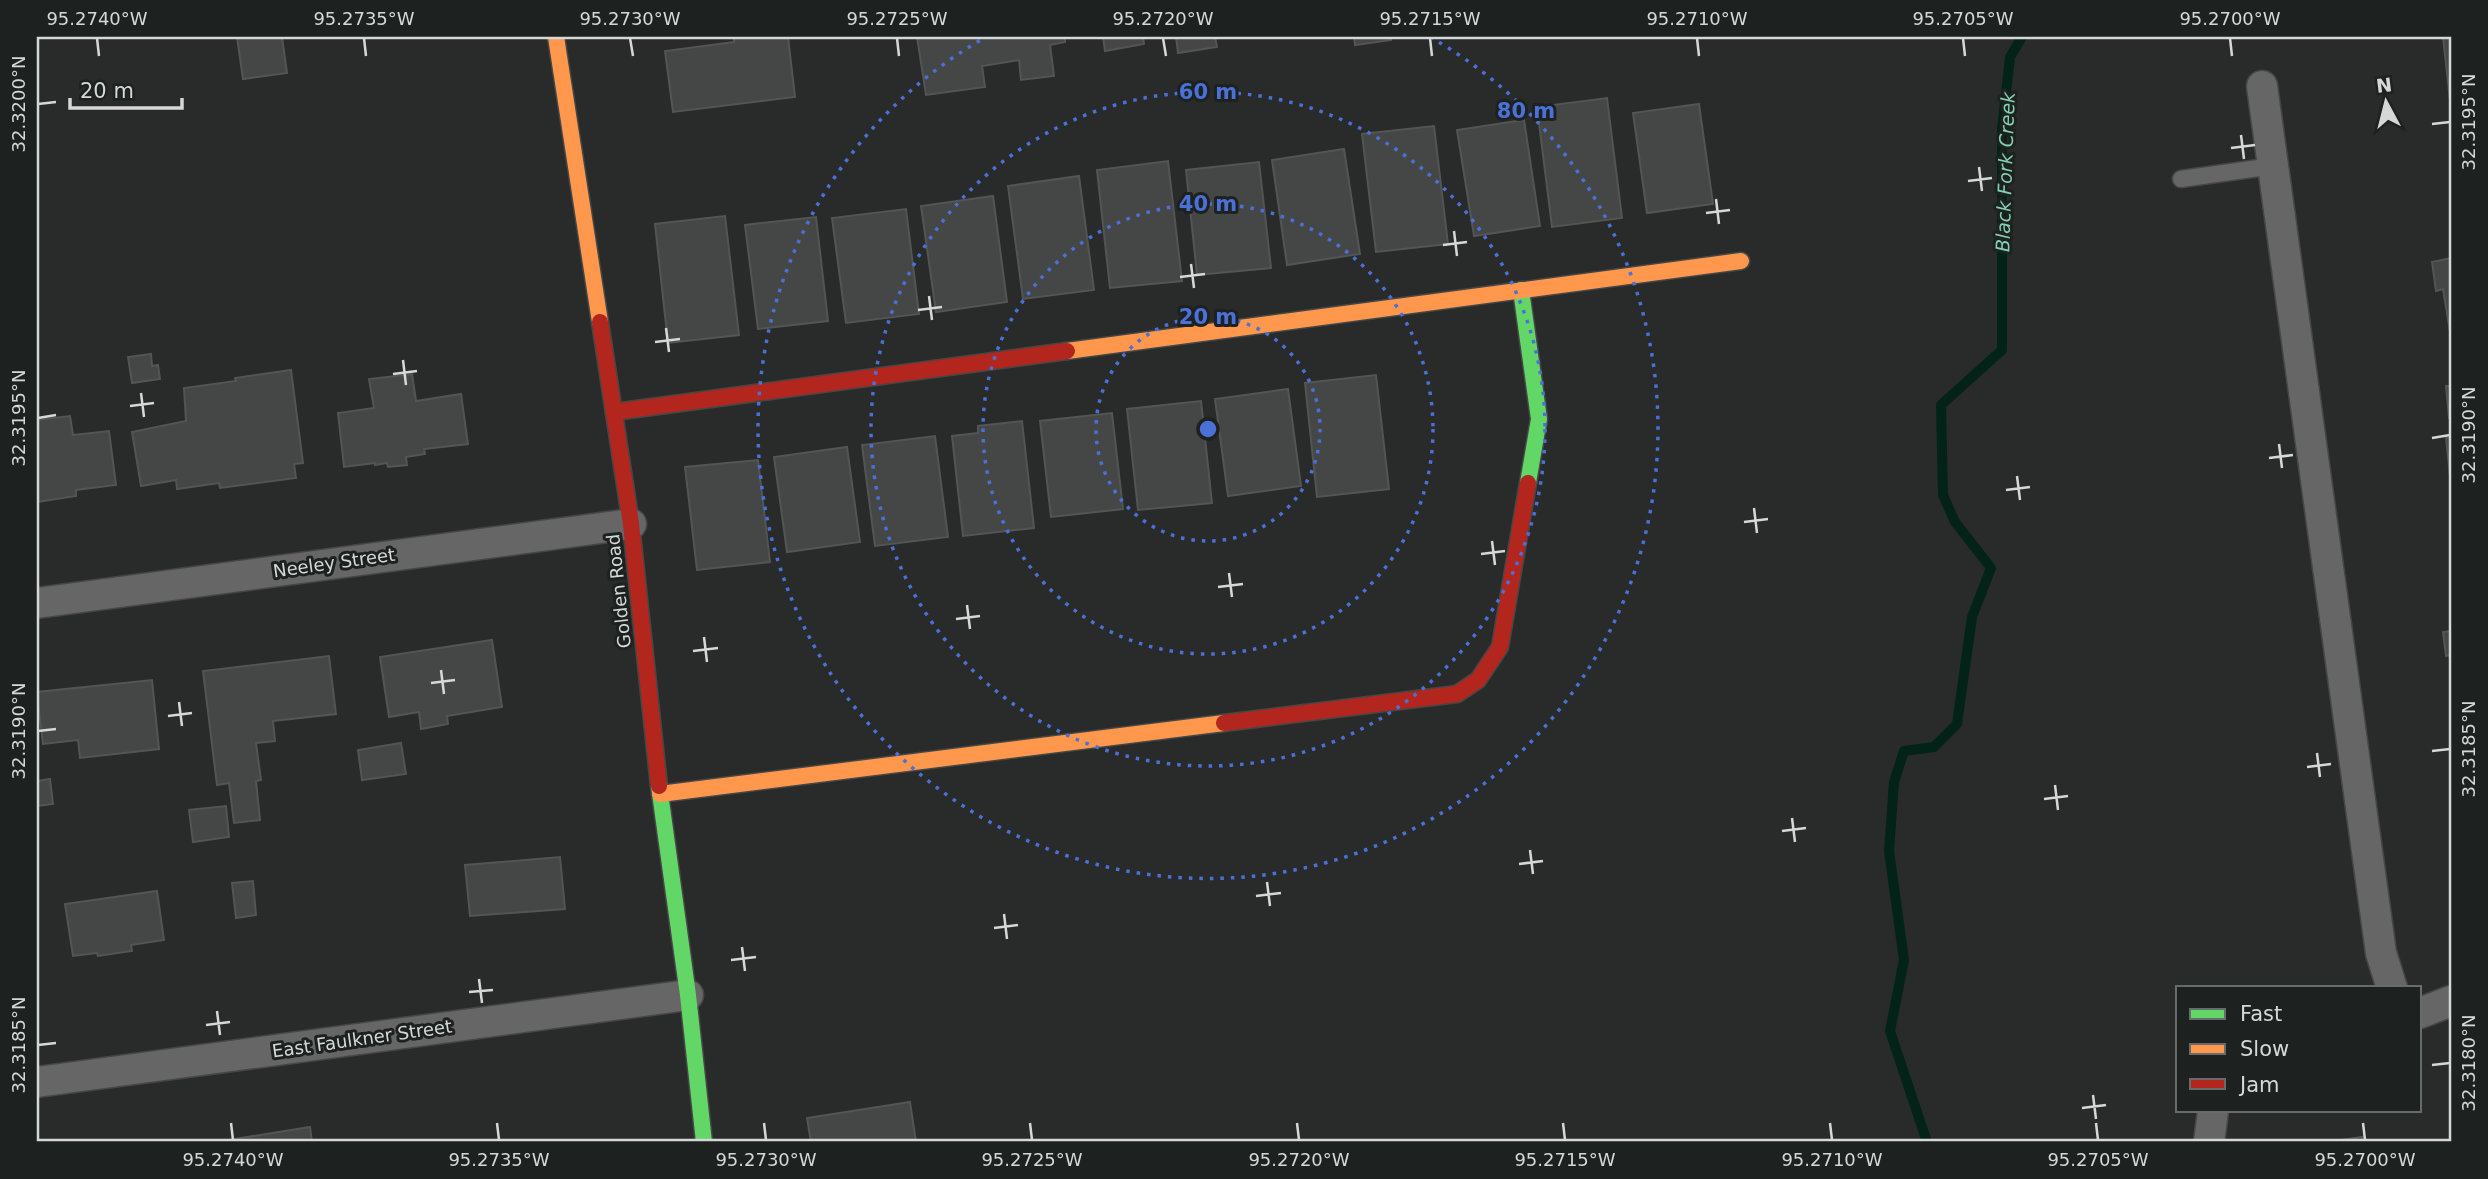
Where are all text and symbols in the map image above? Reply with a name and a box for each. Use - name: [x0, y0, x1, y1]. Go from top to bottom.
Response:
- text: 95.2740°W: [46, 8, 148, 29]
- text: 95.2735°W: [313, 8, 415, 29]
- text: 95.2730°W: [579, 8, 681, 29]
- text: 95.2725°W: [846, 8, 948, 29]
- text: 95.2720°W: [1112, 8, 1214, 29]
- text: 95.2715°W: [1379, 8, 1481, 29]
- text: 95.2710°W: [1646, 8, 1748, 29]
- text: 95.2705°W: [1912, 8, 2014, 29]
- text: 95.2700°W: [2179, 8, 2281, 29]
- text: 32.3200°N: [8, 56, 29, 152]
- scale bar: [70, 66, 182, 110]
- north arrow: [2352, 66, 2422, 136]
- text: N: [2375, 73, 2393, 97]
- text: 32.3195°N: [2458, 74, 2479, 170]
- text: 20 m: [80, 79, 134, 103]
- text: 60 m: [1179, 80, 1237, 104]
- water label: Black Fork Creek: [1991, 91, 2019, 252]
- text: 80 m: [1497, 99, 1555, 123]
- text: 40 m: [1179, 192, 1237, 216]
- text: 20 m: [1179, 305, 1237, 329]
- text: 32.3195°N: [8, 370, 29, 466]
- text: 32.3190°N: [2458, 387, 2479, 483]
- centre of rings: [1196, 417, 1220, 441]
- street label: Golden Road: [602, 533, 635, 649]
- street label: Neeley Street: [272, 544, 396, 581]
- text: 32.3190°N: [8, 683, 29, 779]
- text: 32.3185°N: [2458, 701, 2479, 797]
- legend: [2176, 986, 2422, 1112]
- text: 32.3185°N: [8, 997, 29, 1093]
- text: Fast: [2240, 1002, 2282, 1026]
- street label: East Faulkner Street: [271, 1015, 453, 1062]
- text: 32.3180°N: [2458, 1015, 2479, 1111]
- text: Slow: [2240, 1037, 2289, 1061]
- text: Jam: [2238, 1073, 2280, 1097]
- text: 95.2740°W: [182, 1149, 284, 1170]
- text: 95.2735°W: [448, 1149, 550, 1170]
- text: 95.2730°W: [715, 1149, 817, 1170]
- text: 95.2725°W: [981, 1149, 1083, 1170]
- text: 95.2720°W: [1248, 1149, 1350, 1170]
- text: 95.2715°W: [1514, 1149, 1616, 1170]
- text: 95.2710°W: [1781, 1149, 1883, 1170]
- text: 95.2705°W: [2047, 1149, 2149, 1170]
- text: 95.2700°W: [2314, 1149, 2416, 1170]

